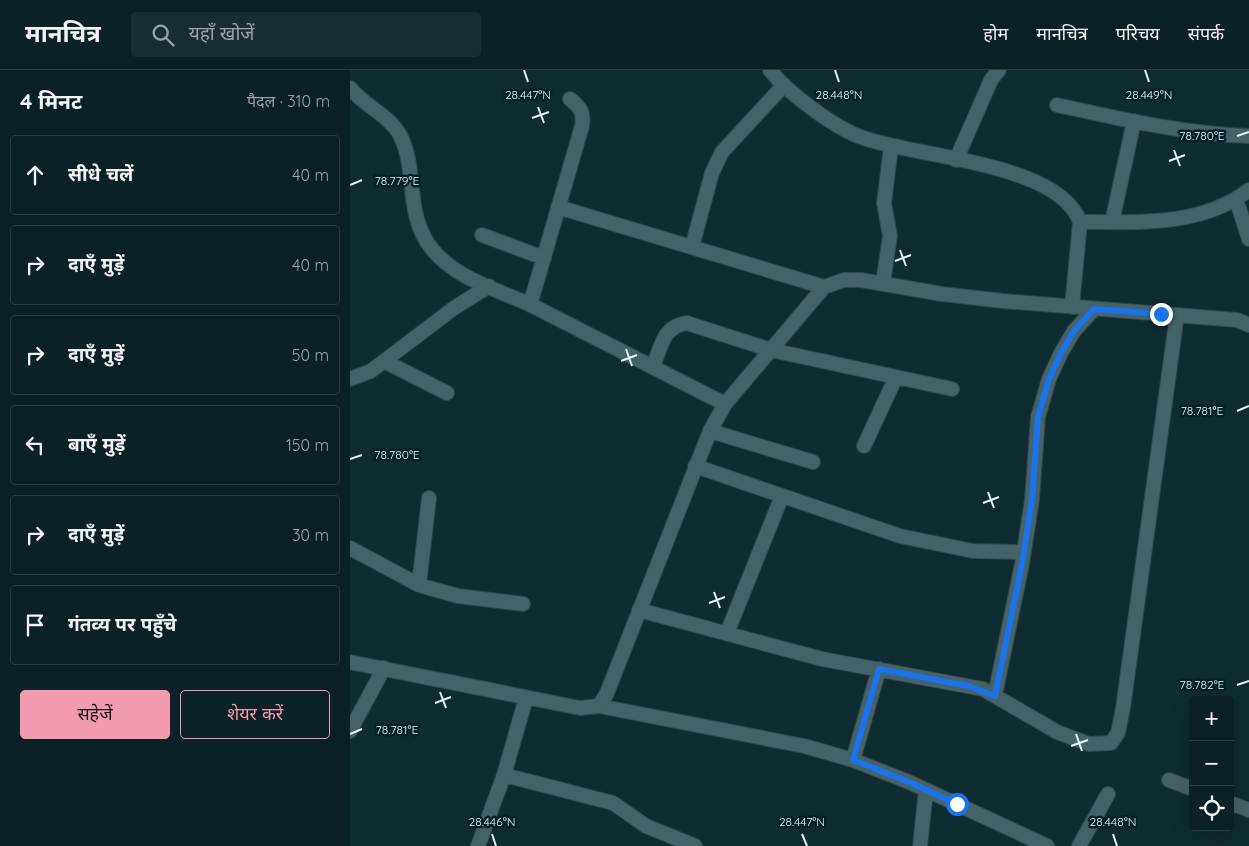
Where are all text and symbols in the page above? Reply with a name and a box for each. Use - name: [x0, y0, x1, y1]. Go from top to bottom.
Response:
- search box: [131, 12, 481, 57]
- text: मानचित्र: [25, 18, 101, 48]
- icon: search: [149, 21, 177, 49]
- text: यहाँ खोजें: [189, 21, 254, 45]
- text: होम: [983, 22, 1008, 45]
- text: मानचित्र: [1036, 22, 1088, 45]
- text: परिचय: [1116, 22, 1160, 45]
- text: संपर्क: [1188, 22, 1224, 45]
- text: 28.447°N: [505, 87, 551, 102]
- text: 28.448°N: [816, 87, 862, 102]
- text: 28.449°N: [1126, 87, 1172, 102]
- text: 4 मिनट: [20, 88, 82, 114]
- text: पैदल · 310 m: [247, 91, 330, 111]
- text: 78.780°E: [1179, 128, 1225, 143]
- icon: ahead: [21, 161, 49, 189]
- text: सीधे चलें: [68, 162, 133, 186]
- text: 40 m: [292, 165, 329, 185]
- text: 78.779°E: [375, 173, 419, 188]
- icon: right: [21, 251, 49, 279]
- text: दाएँ मुड़ें: [68, 252, 124, 276]
- text: 40 m: [292, 255, 329, 275]
- route end: [1150, 303, 1173, 326]
- icon: right: [21, 341, 49, 369]
- text: दाएँ मुड़ें: [68, 342, 124, 366]
- text: 50 m: [292, 345, 329, 365]
- text: 78.781°E: [1181, 403, 1224, 418]
- icon: left: [21, 431, 49, 459]
- text: बाएँ मुड़ें: [68, 432, 125, 456]
- text: 150 m: [286, 435, 329, 455]
- text: 78.780°E: [374, 447, 420, 462]
- icon: right: [21, 521, 49, 549]
- text: दाएँ मुड़ें: [68, 522, 124, 546]
- text: 30 m: [292, 525, 329, 545]
- icon: arrive: [21, 611, 49, 639]
- text: गंतव्य पर पहुँचे: [68, 612, 176, 636]
- text: 78.782°E: [1180, 677, 1225, 692]
- button: सहेजें: [20, 690, 170, 739]
- button: शेयर करें: [180, 690, 330, 739]
- map controls: [1189, 696, 1234, 831]
- button: +: [1189, 696, 1234, 741]
- text: 78.781°E: [376, 722, 419, 737]
- button: −: [1189, 741, 1234, 786]
- button: locate: [1189, 786, 1234, 831]
- route start: [946, 793, 969, 816]
- text: 28.446°N: [469, 814, 515, 829]
- text: 28.447°N: [779, 814, 825, 829]
- text: 28.448°N: [1090, 814, 1136, 829]

